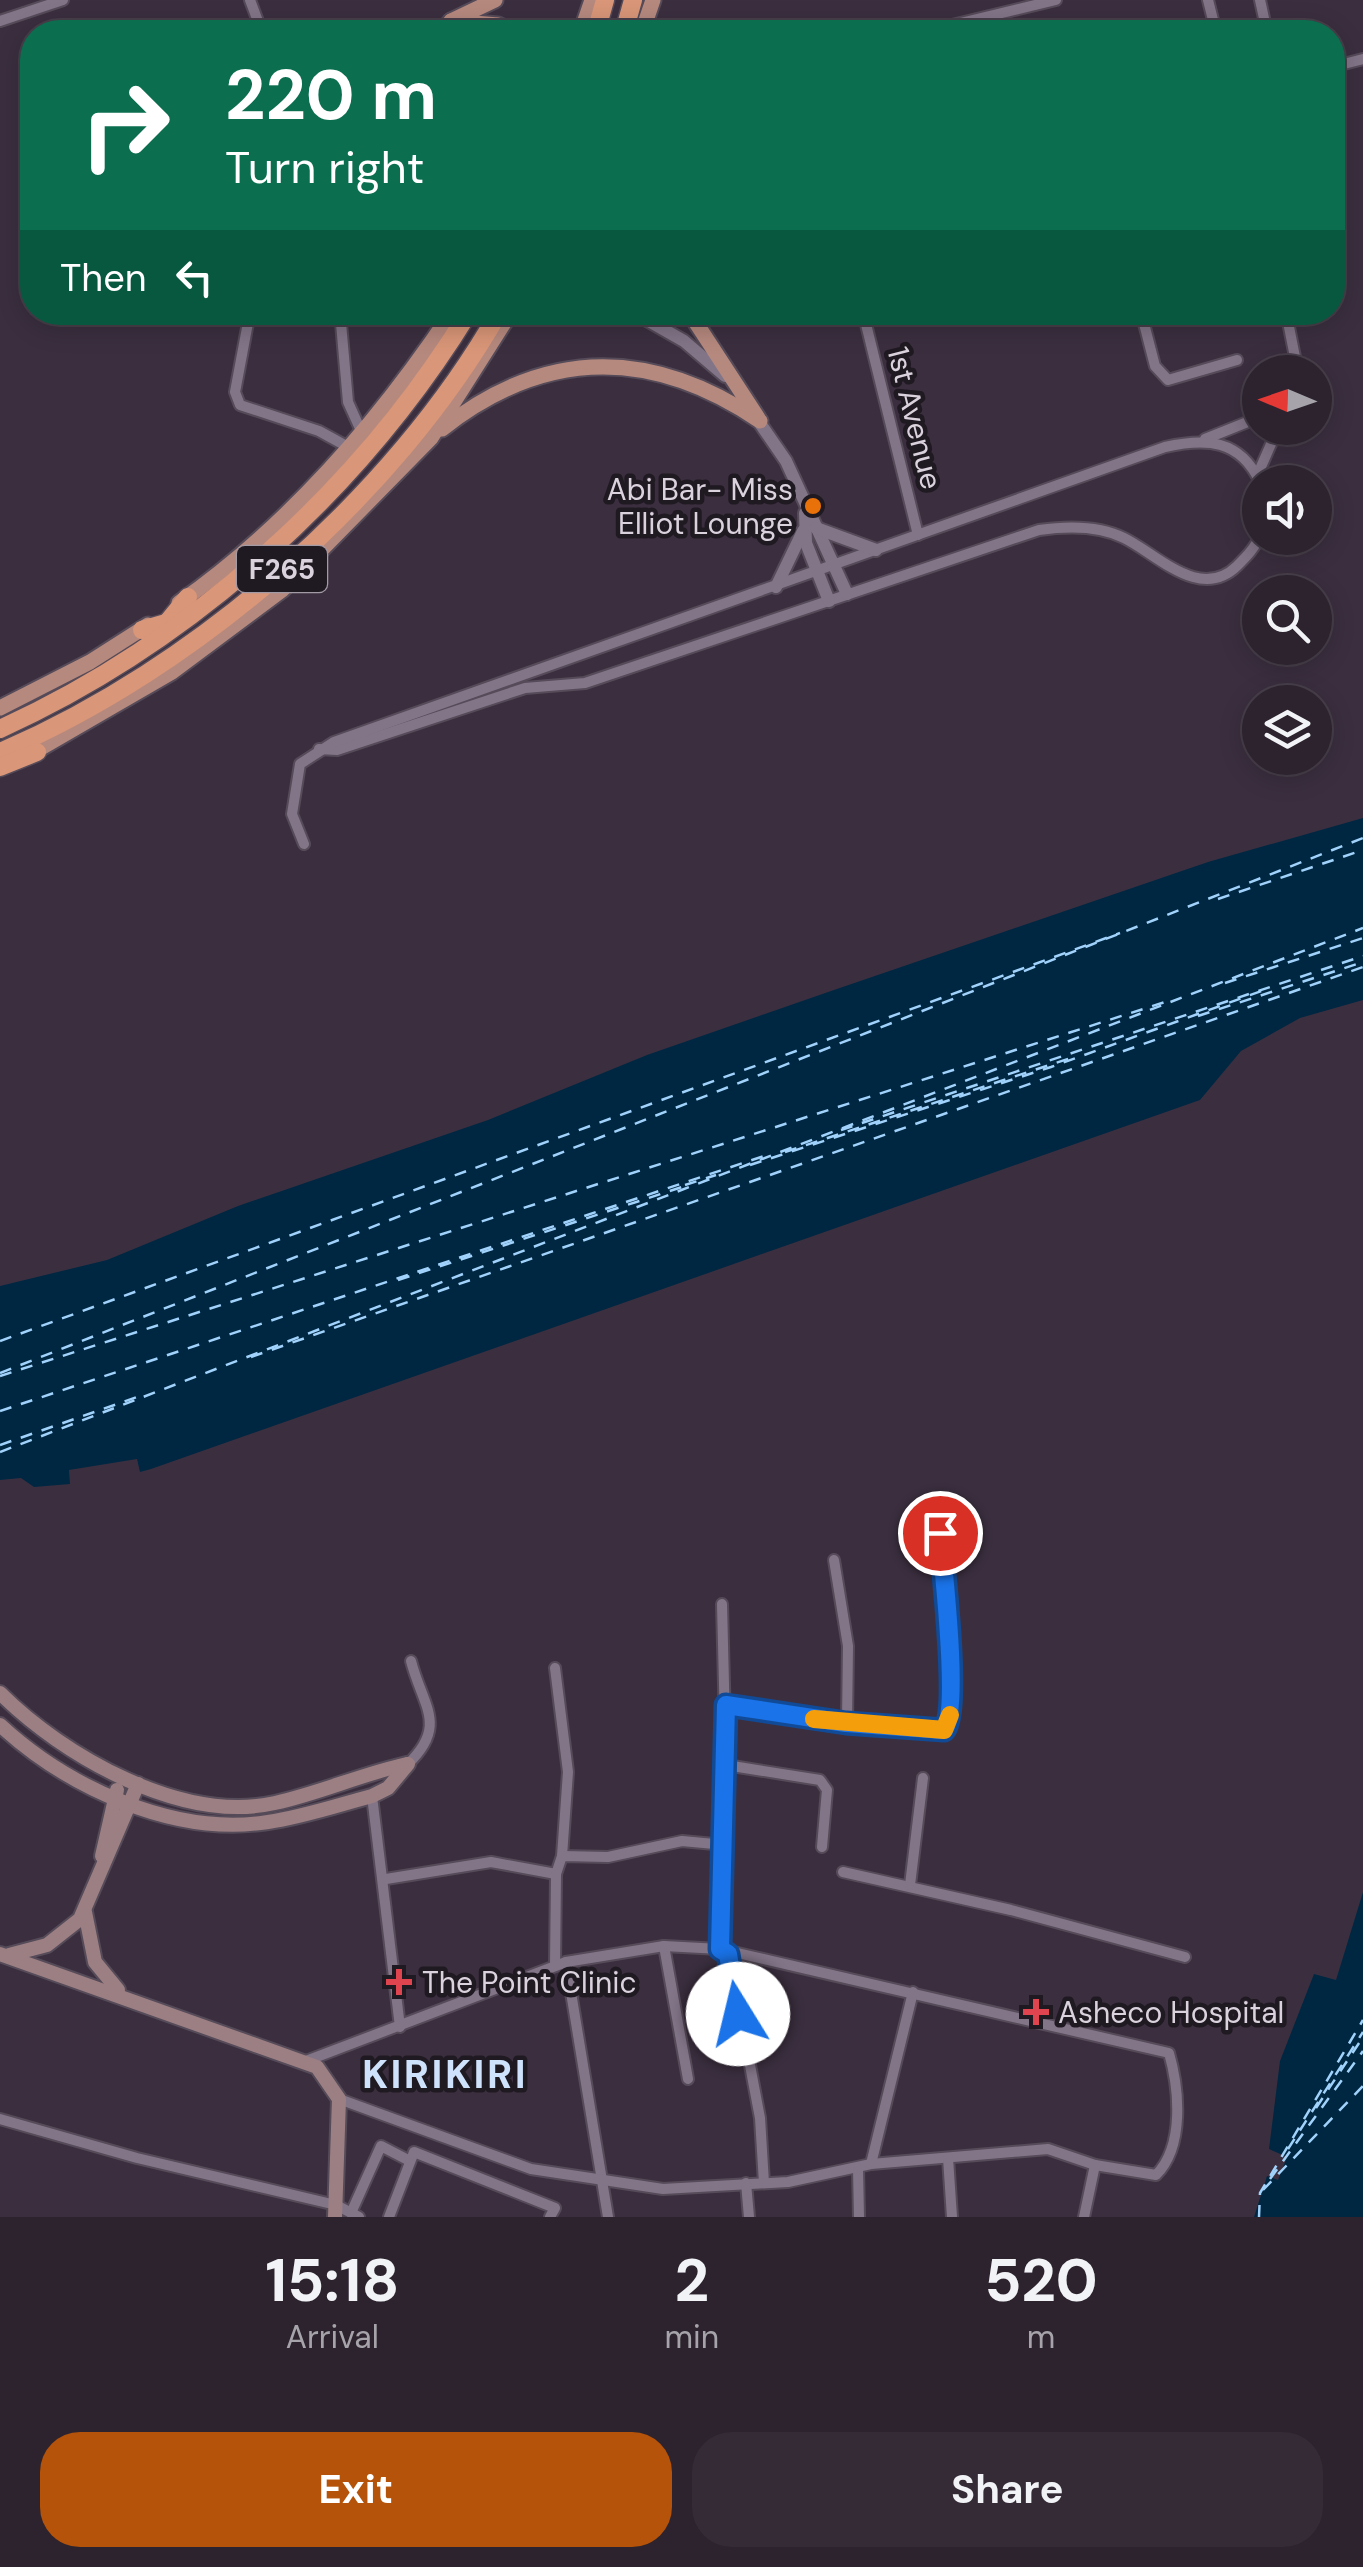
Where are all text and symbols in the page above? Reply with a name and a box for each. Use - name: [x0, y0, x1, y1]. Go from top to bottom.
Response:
- text: 220 m: [225, 50, 437, 141]
- icon: right: [60, 60, 190, 190]
- text: Turn right: [225, 138, 424, 197]
- icon: left: [167, 250, 222, 305]
- text: Then: [60, 253, 147, 303]
- street label: 1st Avenue: [878, 343, 952, 493]
- north arrow: [1242, 355, 1332, 445]
- map controls: [1242, 355, 1332, 775]
- button: sound: [1242, 465, 1332, 555]
- place label: Abi Bar- Miss Elliot Lounge: [607, 470, 793, 543]
- marker: Abi Bar- Miss Elliot Lounge: [802, 495, 824, 517]
- road number: F265: [237, 546, 327, 592]
- button: search: [1242, 575, 1332, 665]
- button: layers: [1242, 685, 1332, 775]
- pin: [898, 1491, 983, 1576]
- icon: arrive: [913, 1506, 968, 1561]
- position arrow: [686, 1962, 790, 2066]
- place label: The Point Clinic: [422, 1963, 637, 2002]
- marker: The Point Clinic: [386, 1969, 412, 1995]
- place label: Asheco Hospital: [1058, 1993, 1284, 2032]
- marker: Asheco Hospital: [1023, 1999, 1049, 2025]
- district label: KIRIKIRI: [362, 2048, 528, 2100]
- text: 15:18: [265, 2241, 399, 2320]
- text: 2: [675, 2241, 709, 2320]
- text: 520: [984, 2241, 1098, 2320]
- text: Arrival: [286, 2316, 379, 2358]
- text: min: [665, 2316, 719, 2358]
- text: m: [1027, 2316, 1055, 2358]
- button: Exit: [40, 2432, 672, 2547]
- button: Share: [692, 2432, 1323, 2547]

